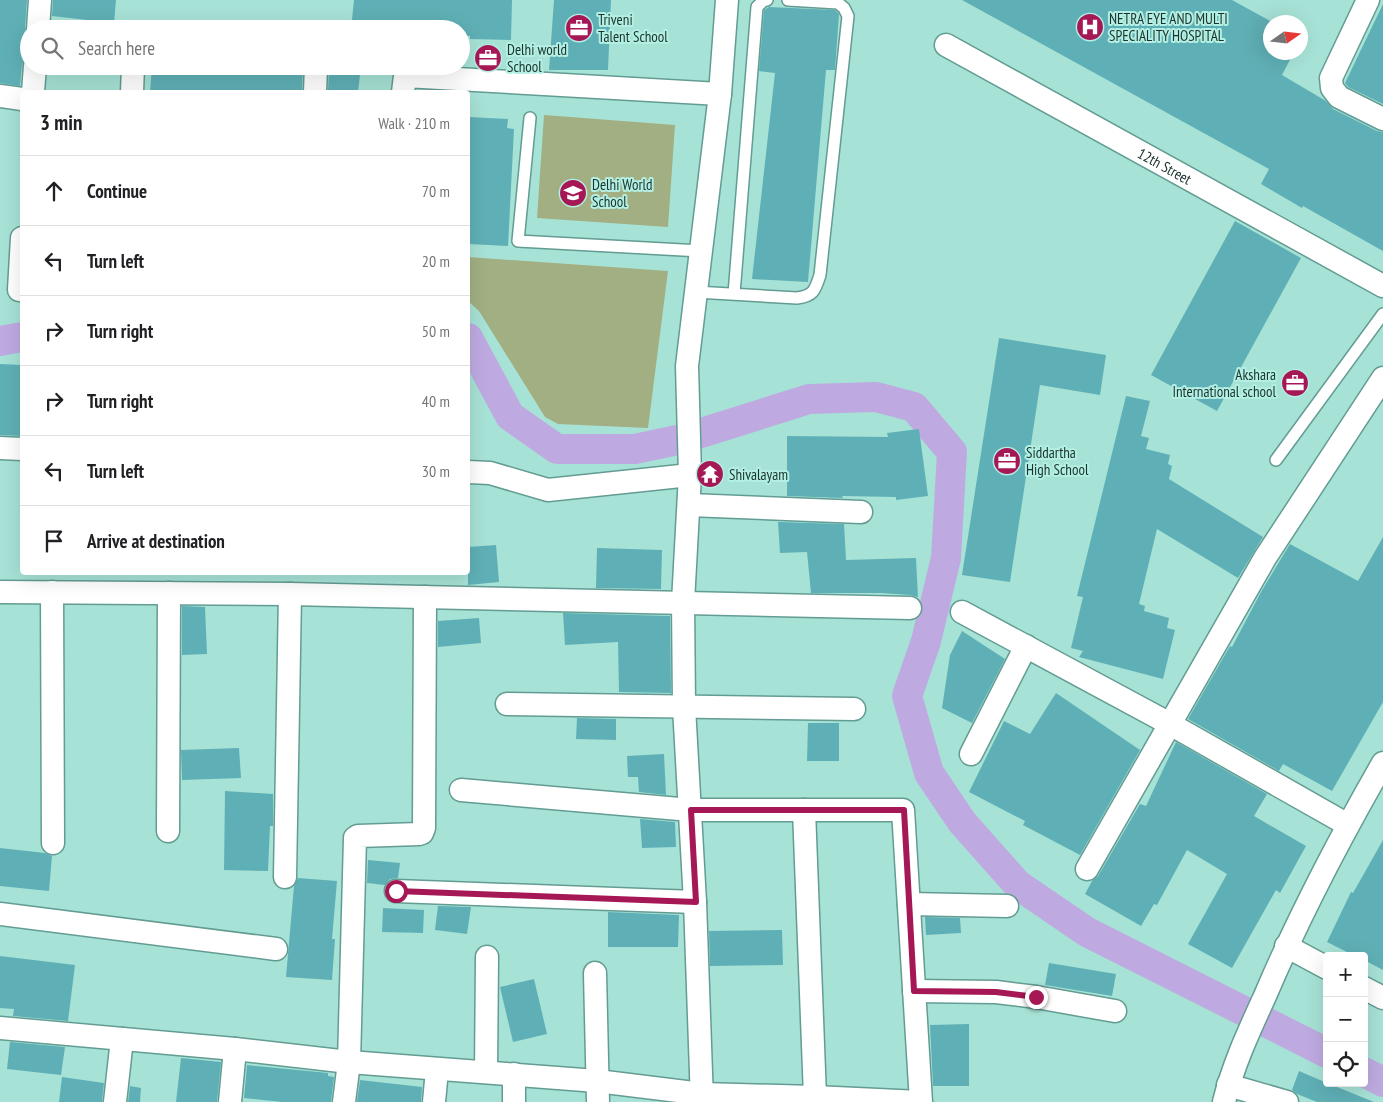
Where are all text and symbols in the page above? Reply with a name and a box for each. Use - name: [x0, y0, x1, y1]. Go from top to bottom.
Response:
- place label: NETRA EYE AND MULTI SPECIALITY HOSPITAL: [1109, 9, 1228, 45]
- place label: Triveni Talent School: [598, 10, 668, 46]
- hospital icon: NETRA EYE AND MULTI SPECIALITY HOSPITAL: [1075, 12, 1105, 42]
- office icon: Triveni Talent School: [564, 13, 594, 43]
- north arrow: [1263, 15, 1308, 60]
- search box: [20, 20, 470, 75]
- icon: search: [38, 34, 66, 62]
- text: Search here: [78, 36, 155, 60]
- place label: Delhi world School: [507, 40, 567, 76]
- office icon: Delhi world School: [473, 43, 503, 73]
- text: 3 min: [40, 109, 82, 136]
- text: Walk · 210 m: [378, 113, 450, 133]
- street label: 12th Street: [1135, 143, 1195, 188]
- place label: Delhi World School: [592, 175, 652, 211]
- icon: ahead: [40, 177, 68, 205]
- school or university icon: Delhi World School: [558, 178, 588, 208]
- text: Continue: [87, 179, 147, 203]
- text: 70 m: [422, 181, 450, 201]
- icon: left: [40, 247, 68, 275]
- text: Turn left: [87, 249, 144, 273]
- text: 20 m: [422, 251, 450, 271]
- icon: right: [40, 317, 68, 345]
- text: Turn right: [87, 319, 153, 343]
- text: 50 m: [422, 321, 450, 341]
- place label: Akshara International school: [1172, 365, 1277, 401]
- office icon: Akshara International school: [1280, 368, 1310, 398]
- icon: right: [40, 387, 68, 415]
- text: Turn right: [87, 389, 153, 413]
- text: 40 m: [422, 391, 450, 411]
- place label: Siddartha High School: [1026, 443, 1089, 479]
- office icon: Siddartha High School: [992, 446, 1022, 476]
- icon: left: [40, 457, 68, 485]
- text: Turn left: [87, 459, 144, 483]
- temple icon: Shivalayam: [695, 459, 725, 489]
- text: 30 m: [422, 461, 450, 481]
- place label: Shivalayam: [729, 465, 788, 484]
- icon: arrive: [40, 527, 68, 555]
- text: Arrive at destination: [87, 529, 225, 553]
- route start: [385, 880, 408, 903]
- map controls: [1323, 952, 1368, 1087]
- button: +: [1323, 952, 1368, 997]
- route end: [1025, 986, 1048, 1009]
- button: −: [1323, 997, 1368, 1042]
- button: locate: [1323, 1042, 1368, 1087]

